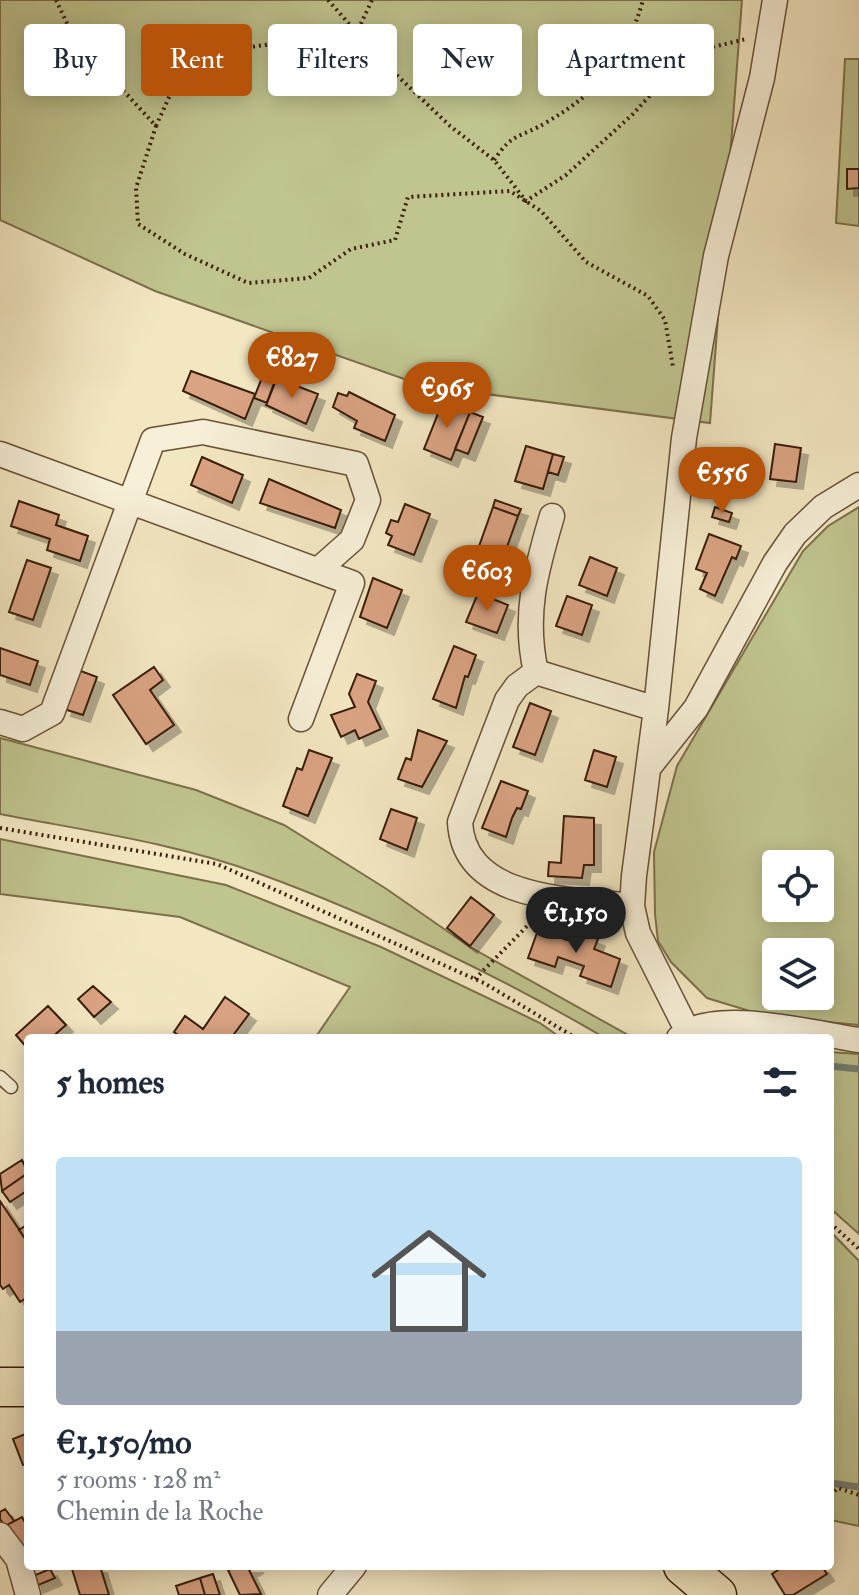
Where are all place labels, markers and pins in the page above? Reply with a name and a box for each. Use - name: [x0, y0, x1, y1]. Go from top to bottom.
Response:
- pin: €827: [245, 332, 339, 400]
- pin: €965: [400, 362, 494, 430]
- pin: €556: [675, 447, 769, 515]
- pin: €603: [440, 545, 534, 613]
- pin: €1,150: [511, 887, 641, 955]

